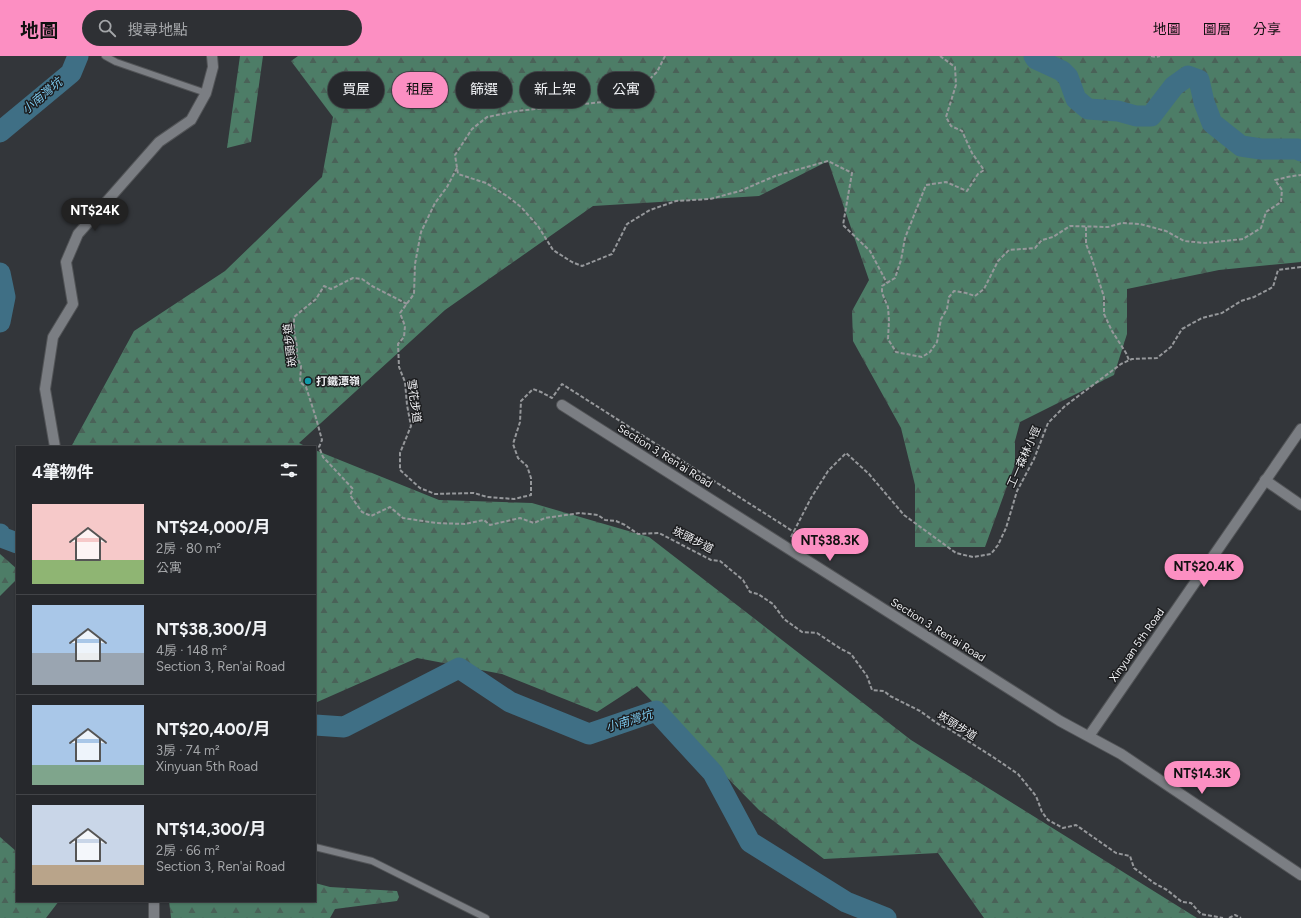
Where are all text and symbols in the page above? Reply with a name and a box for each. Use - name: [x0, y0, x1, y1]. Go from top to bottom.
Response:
- search box: [82, 10, 362, 46]
- icon: search: [96, 17, 118, 39]
- text: 地圖: [20, 19, 58, 42]
- text: 搜尋地點: [128, 21, 188, 39]
- text: 地圖: [1153, 21, 1181, 38]
- text: 圖層: [1203, 21, 1231, 38]
- text: 分享: [1253, 21, 1281, 38]
- chip: 買屋: [328, 72, 384, 108]
- chip: 租屋: [392, 72, 448, 108]
- chip: 篩選: [456, 72, 512, 108]
- chip: 新上架: [520, 72, 590, 108]
- chip: 公寓: [598, 72, 654, 108]
- water label: 小南灣坑: [19, 74, 66, 117]
- pin: NT$24K: [62, 198, 128, 232]
- text: NT$24K: [70, 203, 120, 218]
- street label: 崁頭步道: [281, 322, 299, 368]
- place label: 打鐵潭嶺: [316, 375, 360, 388]
- marker: 打鐵潭嶺: [303, 376, 313, 386]
- street label: 雪花步道: [405, 378, 423, 424]
- street label: Section 3, Ren'ai Road: [615, 422, 715, 490]
- street label: 工一森林小徑: [1005, 424, 1043, 490]
- icon: filters: [278, 459, 300, 481]
- text: 4筆物件: [32, 462, 94, 482]
- text: NT$24,000/月: [156, 517, 271, 537]
- icon: home: [64, 520, 112, 568]
- street label: 崁頭步道: [670, 524, 716, 556]
- pin: NT$38.3K: [789, 528, 871, 562]
- text: NT$38.3K: [800, 533, 860, 548]
- text: 2房 · 80 m²: [156, 541, 221, 556]
- pin: NT$20.4K: [1163, 554, 1245, 588]
- text: NT$20.4K: [1174, 559, 1234, 574]
- text: 公寓: [156, 560, 182, 575]
- street label: Section 3, Ren'ai Road: [888, 596, 988, 664]
- street label: Xinyuan 5th Road: [1107, 606, 1167, 684]
- text: NT$38,300/月: [156, 619, 269, 639]
- icon: home: [64, 621, 112, 669]
- text: 4房 · 148 m²: [156, 643, 227, 658]
- text: Section 3, Ren'ai Road: [156, 659, 285, 674]
- water label: 小南灣坑: [604, 707, 656, 735]
- street label: 崁頭步道: [935, 709, 979, 743]
- text: NT$20,400/月: [156, 719, 271, 739]
- icon: home: [64, 721, 112, 769]
- text: 3房 · 74 m²: [156, 743, 220, 758]
- text: Xinyuan 5th Road: [156, 759, 258, 774]
- pin: NT$14.3K: [1161, 761, 1243, 795]
- text: NT$14.3K: [1173, 766, 1231, 781]
- text: NT$14,300/月: [156, 819, 267, 839]
- icon: home: [64, 821, 112, 869]
- text: 2房 · 66 m²: [156, 843, 220, 858]
- text: Section 3, Ren'ai Road: [156, 859, 285, 874]

